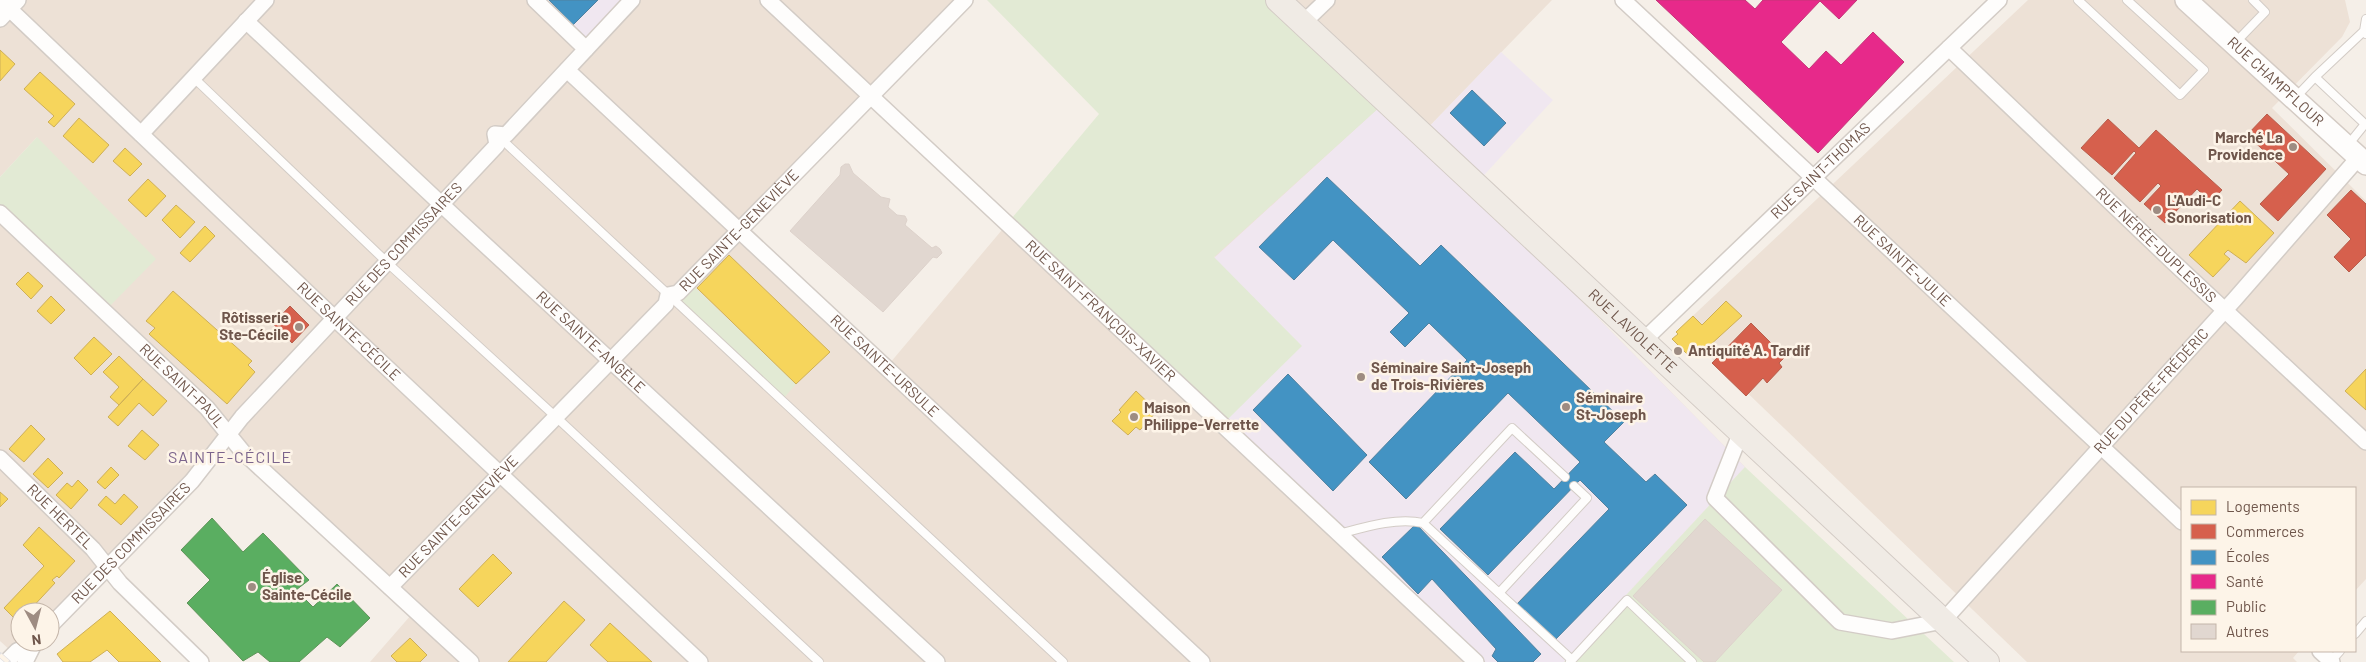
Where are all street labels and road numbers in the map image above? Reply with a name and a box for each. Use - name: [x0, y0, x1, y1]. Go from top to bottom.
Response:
- street label: RUE CHAMPFLOUR: [2224, 32, 2328, 129]
- street label: RUE SAINT-THOMAS: [1766, 118, 1874, 222]
- street label: RUE SAINTE-GENEVIÈVE: [675, 165, 802, 295]
- street label: RUE DES COMMISSAIRES: [341, 178, 465, 309]
- street label: RUE NÉRÉE-DUPLESSIS: [2093, 183, 2221, 306]
- street label: RUE SAINTE-JULIE: [1851, 210, 1955, 310]
- street label: RUE SAINT-FRANÇOIS-XAVIER: [1022, 235, 1180, 385]
- street label: RUE SAINTE-CÉCILE: [294, 278, 405, 384]
- street label: RUE LAVIOLETTE: [1585, 285, 1681, 376]
- street label: RUE SAINTE-ANGÈLE: [533, 287, 649, 396]
- street label: RUE SAINTE-URSULE: [827, 310, 943, 420]
- street label: RUE DU PÈRE-FRÉDÉRIC: [2089, 324, 2212, 457]
- street label: RUE SAINT-PAUL: [136, 339, 229, 431]
- street label: RUE SAINTE-GENEVIÈVE: [394, 451, 521, 581]
- street label: RUE DES COMMISSAIRES: [67, 478, 194, 607]
- street label: RUE HERTEL: [24, 480, 97, 552]

